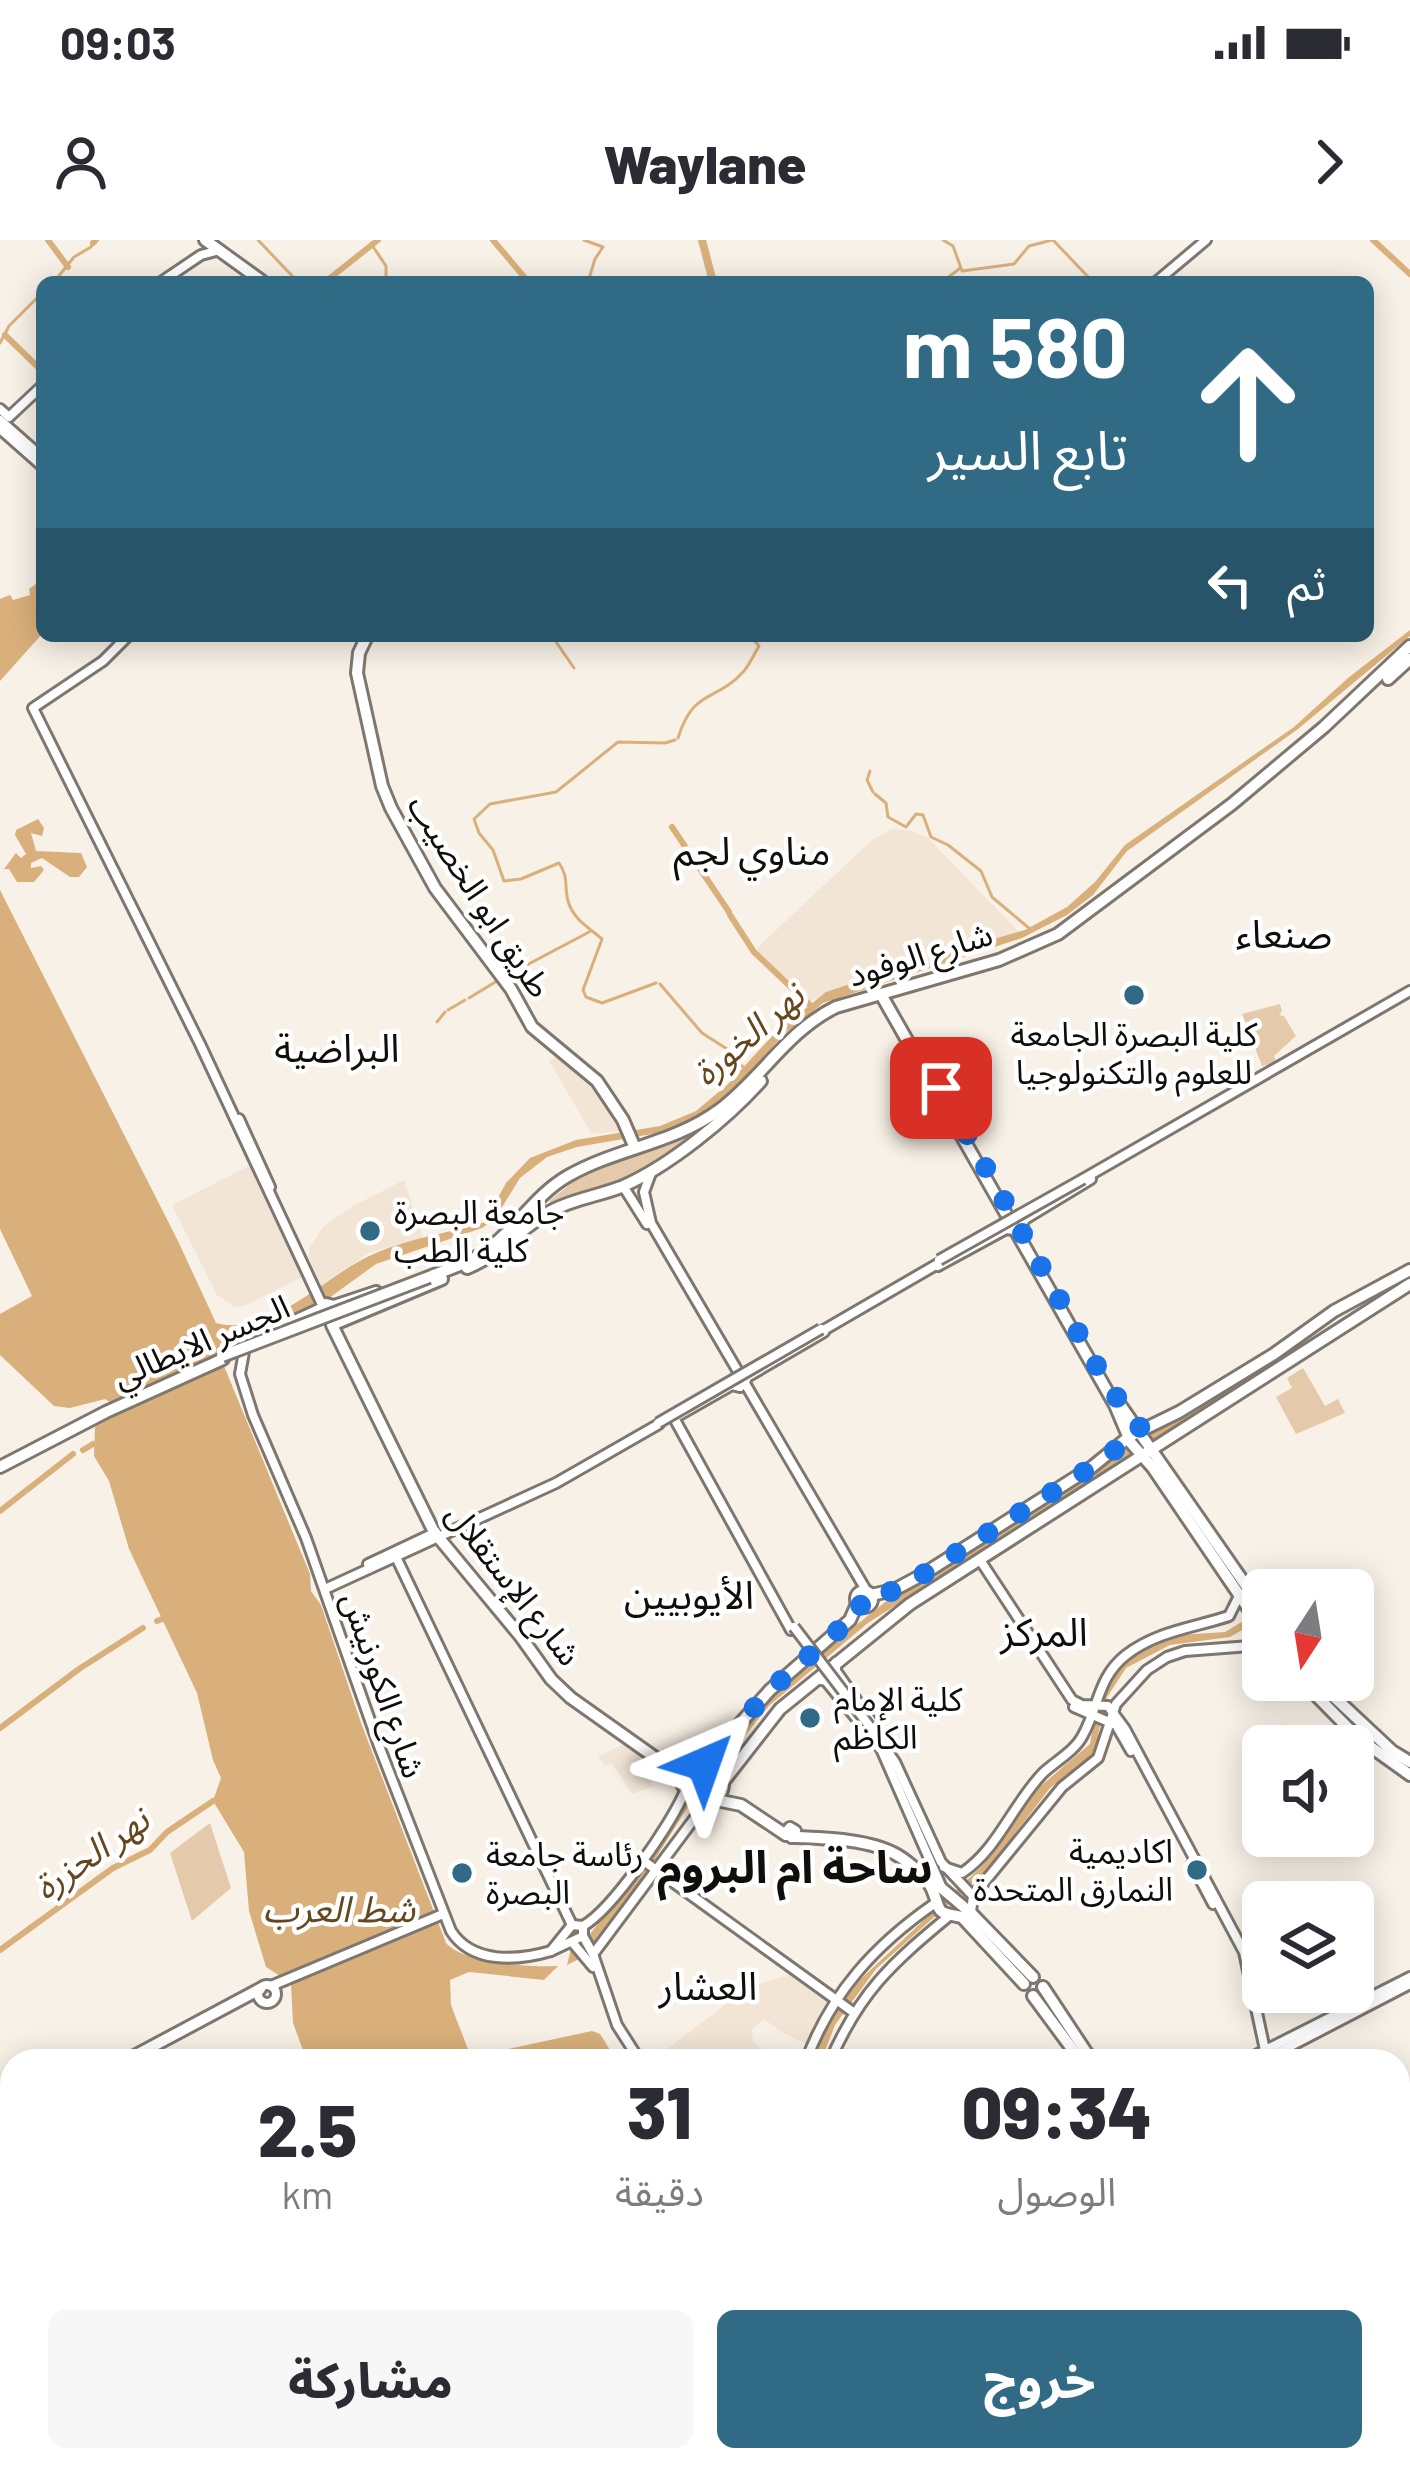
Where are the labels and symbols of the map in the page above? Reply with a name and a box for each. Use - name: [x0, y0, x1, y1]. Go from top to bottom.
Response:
- street label: طريق ابو الخصيب: [399, 787, 561, 1005]
- district label: مناوي لجم: [674, 826, 830, 881]
- district label: صنعاء: [1236, 909, 1332, 956]
- street label: شارع الوفود: [843, 912, 999, 1000]
- water label: نهر الخورة: [683, 971, 815, 1094]
- marker: كلية البصرة الجامعة للعلوم والتكنولوجيا: [1121, 982, 1147, 1008]
- place label: كلية البصرة الجامعة للعلوم والتكنولوجيا: [1011, 1013, 1258, 1097]
- district label: البراضية: [274, 1023, 400, 1071]
- pin: [890, 1037, 992, 1139]
- place label: جامعة البصرة كلية الطب: [394, 1191, 564, 1269]
- marker: جامعة البصرة كلية الطب: [357, 1218, 383, 1244]
- street label: الجسر الايطالي: [106, 1285, 298, 1401]
- street label: شارع الإستقلال: [434, 1494, 591, 1676]
- north arrow: [1242, 1569, 1374, 1701]
- district label: الأيوبيين: [624, 1570, 754, 1618]
- street label: شارع الكورنيش: [329, 1587, 435, 1785]
- district label: المركز: [999, 1607, 1088, 1655]
- place label: كلية الإمام الكاظم: [834, 1678, 963, 1763]
- position arrow: [641, 1701, 767, 1827]
- marker: كلية الإمام الكاظم: [797, 1705, 823, 1731]
- water label: نهر الحزرة: [24, 1795, 160, 1908]
- place label: اكاديمية النمارق المتحدة: [974, 1830, 1173, 1909]
- place label: رئاسة جامعة البصرة: [486, 1833, 644, 1912]
- district label: ساحة ام البروم: [657, 1838, 933, 1901]
- marker: اكاديمية النمارق المتحدة: [1184, 1857, 1210, 1883]
- marker: رئاسة جامعة البصرة: [449, 1860, 475, 1886]
- water label: شط العرب: [263, 1886, 416, 1931]
- district label: العشار: [658, 1961, 757, 2009]

